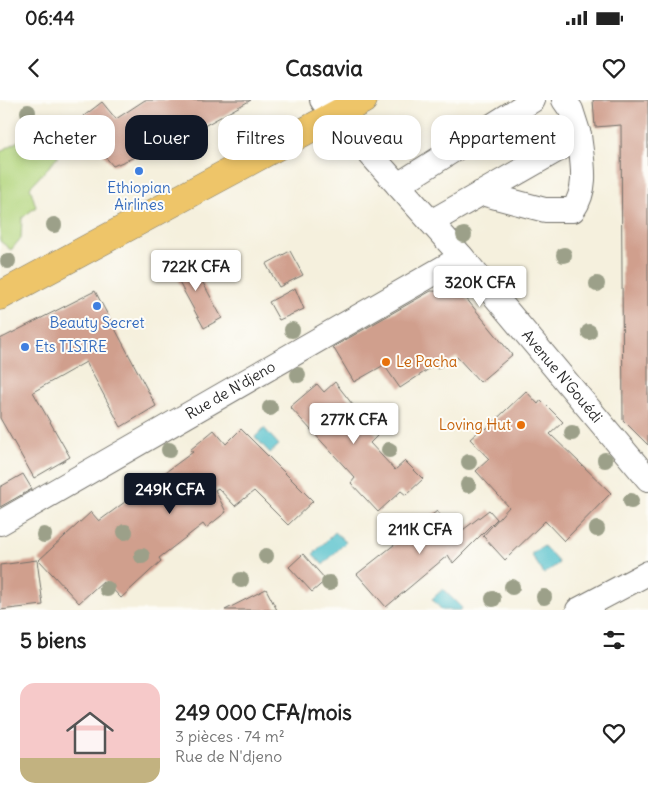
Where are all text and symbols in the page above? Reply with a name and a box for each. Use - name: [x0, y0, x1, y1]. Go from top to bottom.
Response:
- text: 06:44: [25, 6, 75, 30]
- icon: back: [20, 54, 48, 82]
- text: Casavia: [285, 54, 363, 82]
- icon: heart: [600, 54, 628, 82]
- chip: Acheter: [15, 115, 115, 160]
- chip: Louer: [125, 115, 208, 160]
- chip: Filtres: [218, 115, 303, 160]
- chip: Nouveau: [313, 115, 421, 160]
- chip: Appartement: [431, 115, 574, 160]
- marker: Ethiopian Airlines: [133, 165, 145, 177]
- place label: Ethiopian Airlines: [107, 178, 171, 214]
- pin: 722K CFA: [144, 250, 248, 292]
- text: 722K CFA: [162, 256, 230, 276]
- pin: 320K CFA: [428, 266, 532, 308]
- text: 320K CFA: [444, 272, 516, 292]
- marker: Beauty Secret: [91, 300, 103, 312]
- place label: Beauty Secret: [49, 313, 145, 332]
- street label: Avenue N'Gouédi: [518, 326, 607, 426]
- place label: Ets TISIRE: [35, 337, 107, 356]
- marker: Ets TISIRE: [19, 341, 31, 353]
- place label: Le Pacha: [396, 352, 458, 371]
- marker: Le Pacha: [380, 356, 392, 368]
- street label: Rue de N'djeno: [182, 357, 279, 423]
- pin: 277K CFA: [302, 402, 406, 445]
- text: 277K CFA: [320, 409, 388, 429]
- place label: Loving Hut: [439, 415, 511, 434]
- marker: Loving Hut: [515, 419, 527, 431]
- pin: 249K CFA: [118, 472, 222, 515]
- text: 249K CFA: [135, 479, 205, 499]
- pin: 211K CFA: [368, 512, 472, 555]
- text: 211K CFA: [388, 519, 452, 539]
- icon: filters: [600, 626, 628, 654]
- text: 5 biens: [20, 627, 86, 654]
- text: 249 000 CFA/mois: [175, 699, 352, 726]
- icon: home: [60, 703, 120, 763]
- icon: heart: [600, 719, 628, 747]
- text: 3 pièces · 74 m²: [175, 726, 285, 746]
- text: Rue de N'djeno: [175, 746, 282, 766]

